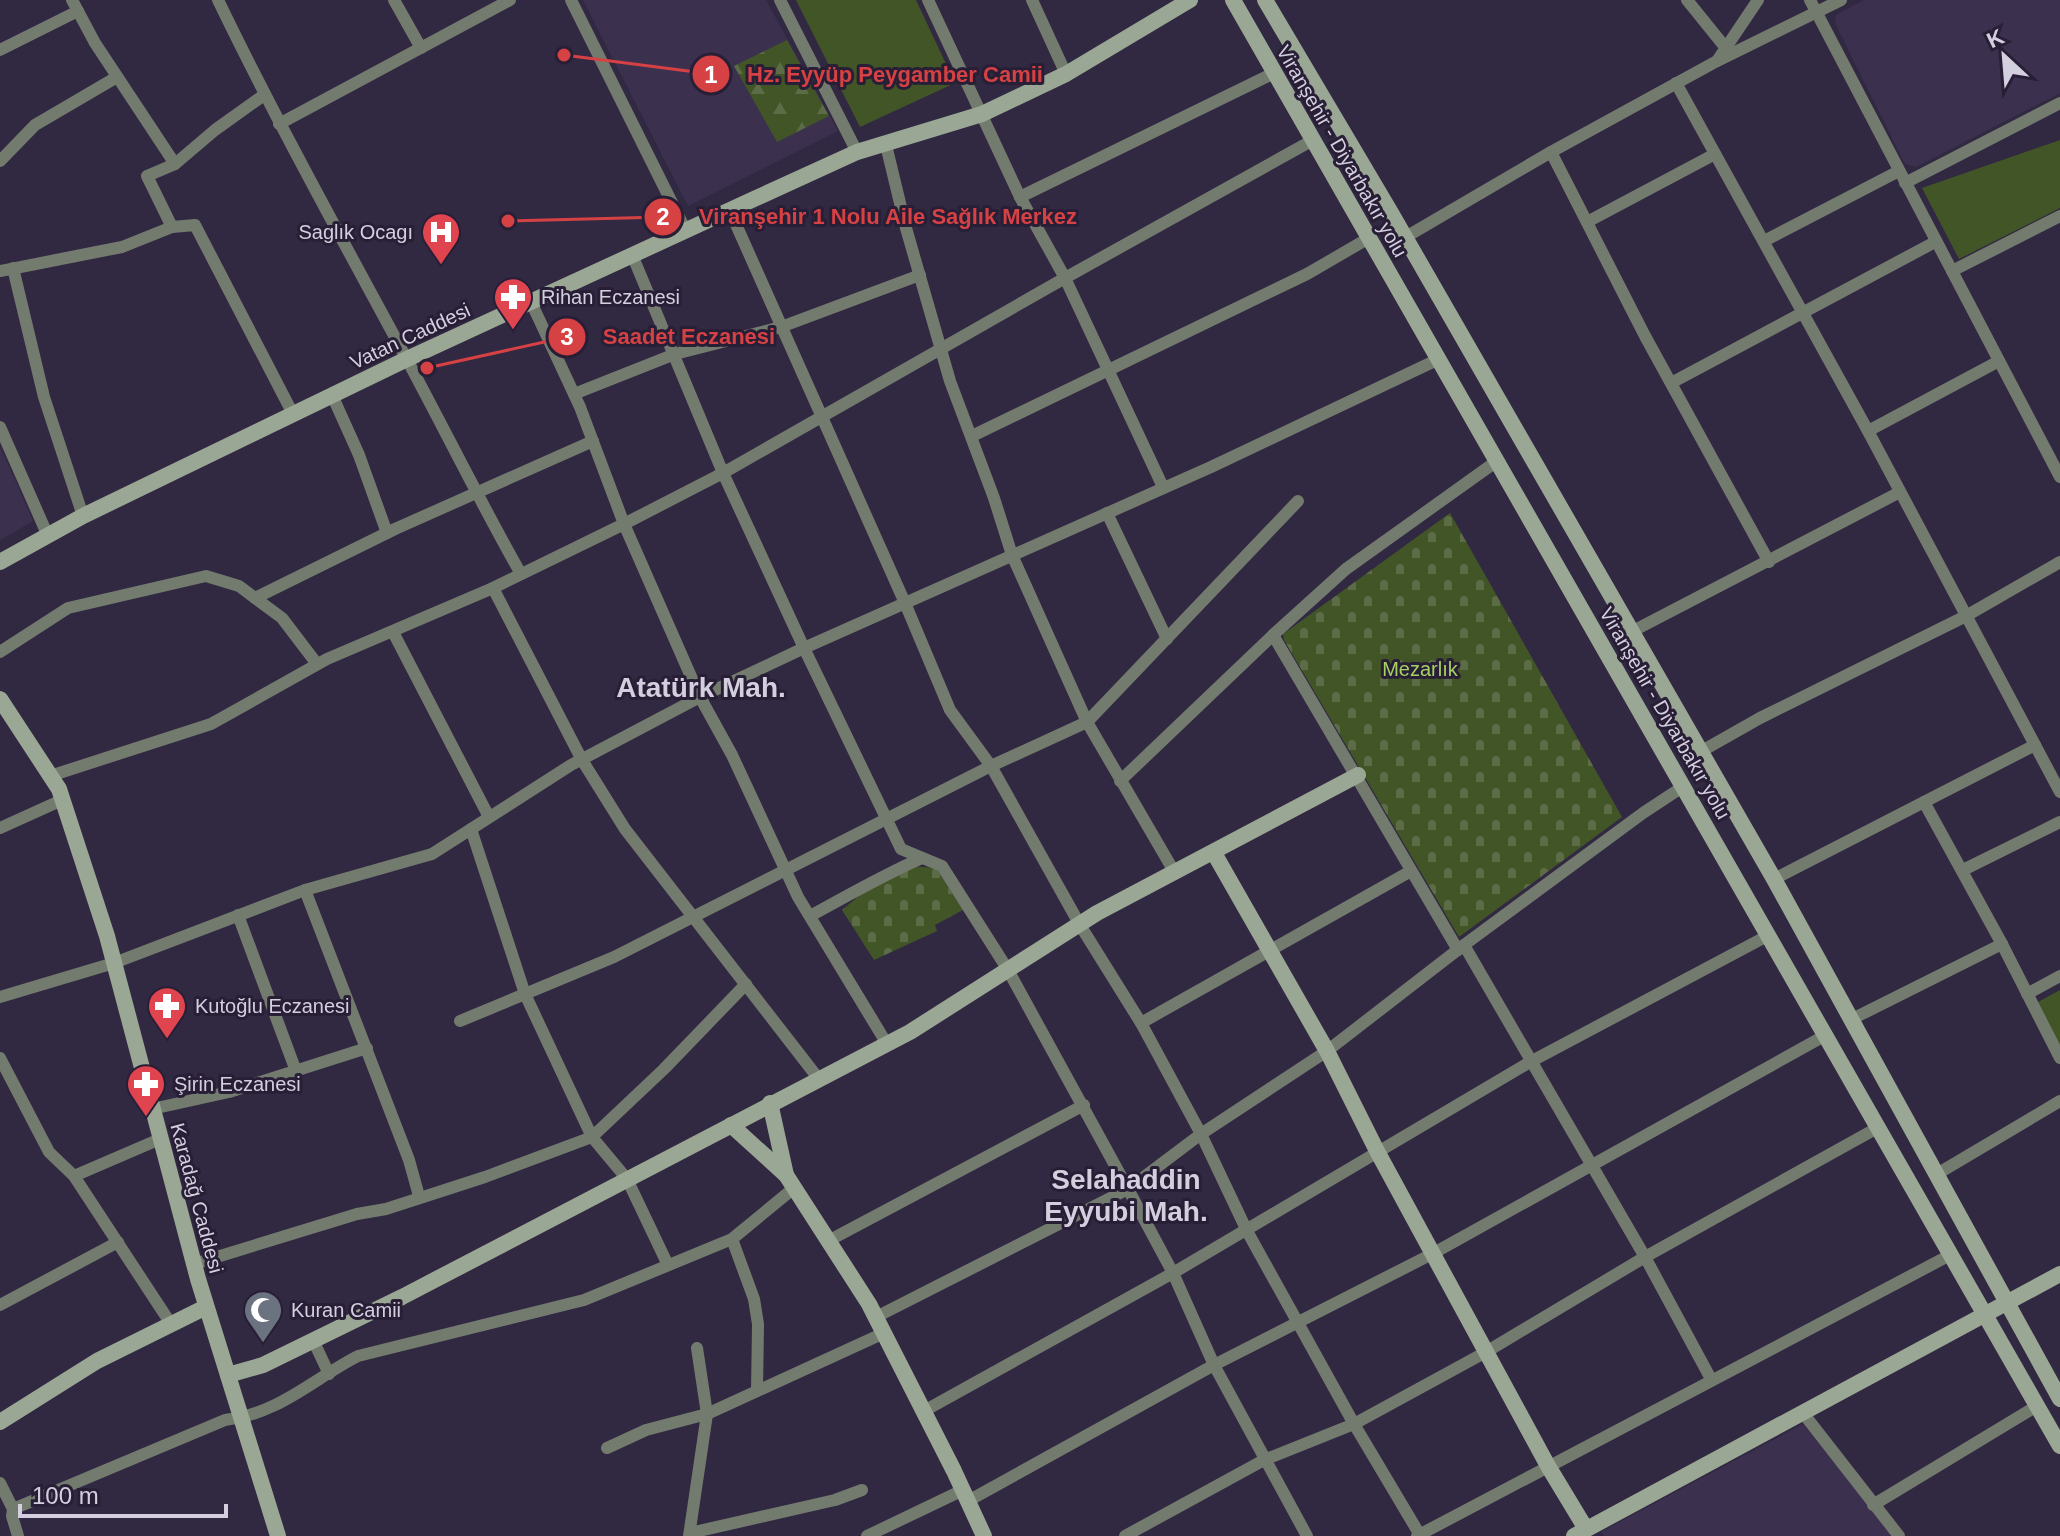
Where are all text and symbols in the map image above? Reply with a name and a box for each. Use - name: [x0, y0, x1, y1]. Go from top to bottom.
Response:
- north arrow: [1964, 16, 2044, 96]
- text: K: [1983, 24, 2008, 53]
- street label: Viranşehir - Diyarbakır yolu: [1272, 41, 1412, 261]
- callout: Hz. Eyyüp Peygamber Camii: [691, 51, 1059, 97]
- text: 1: [704, 61, 718, 88]
- text: Hz. Eyyüp Peygamber Camii: [747, 62, 1043, 87]
- callout: Viranşehir 1 Nolu Aile Sağlık Merkez: [643, 194, 1093, 240]
- text: 2: [656, 203, 670, 230]
- text: Viranşehir 1 Nolu Aile Sağlık Merkez: [699, 204, 1077, 229]
- hospital icon: Saglık Ocagı: [420, 211, 462, 266]
- place label: Saglık Ocagı: [298, 221, 413, 243]
- pharmacy icon: Rihan Eczanesi: [492, 276, 534, 331]
- place label: Rihan Eczanesi: [541, 286, 680, 308]
- street label: Vatan Caddesi: [347, 299, 473, 373]
- callout: Saadet Eczanesi: [547, 314, 792, 360]
- text: 3: [560, 323, 574, 350]
- text: Saadet Eczanesi: [603, 324, 775, 349]
- street label: Viranşehir - Diyarbakır yolu: [1595, 603, 1735, 823]
- park label: Mezarlık: [1382, 658, 1459, 680]
- district label: Atatürk Mah.: [616, 672, 786, 703]
- pharmacy icon: Kutoğlu Eczanesi: [146, 985, 188, 1040]
- place label: Kutoğlu Eczanesi: [195, 995, 350, 1017]
- pharmacy icon: Şirin Eczanesi: [125, 1063, 167, 1118]
- place label: Şirin Eczanesi: [174, 1073, 301, 1095]
- street label: Karadağ Caddesi: [166, 1121, 228, 1275]
- district label: Selahaddin Eyyubi Mah.: [1044, 1164, 1208, 1227]
- mosque icon: Kuran Camii: [242, 1289, 284, 1344]
- place label: Kuran Camii: [291, 1299, 401, 1321]
- scale bar: [20, 1468, 226, 1518]
- text: 100 m: [32, 1482, 99, 1509]

